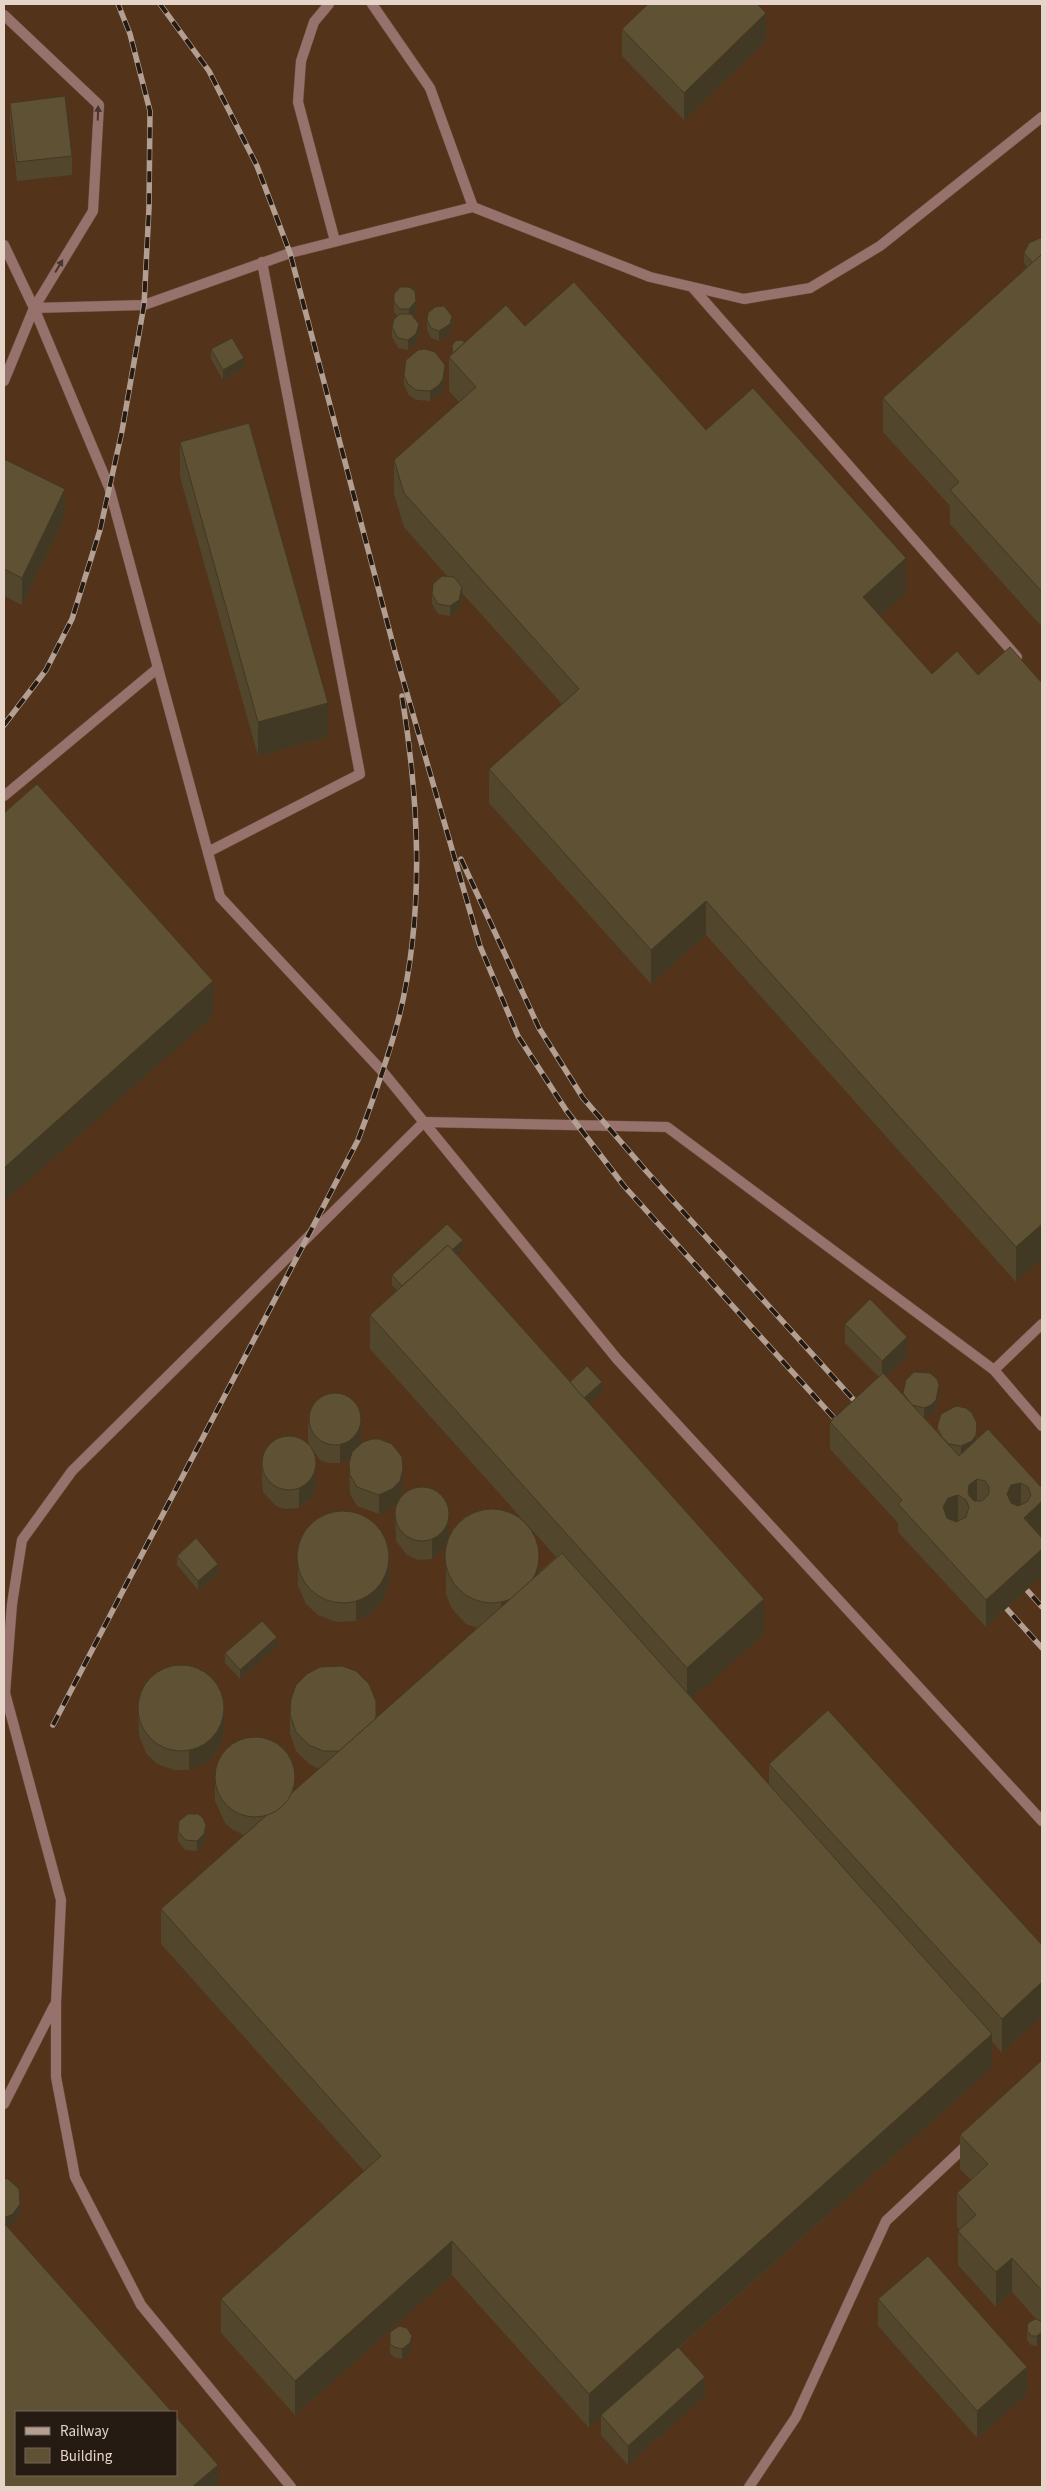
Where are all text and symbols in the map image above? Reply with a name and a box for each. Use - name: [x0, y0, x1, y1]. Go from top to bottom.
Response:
- one-way arrow: [94, 105, 102, 121]
- one-way arrow: [55, 260, 64, 273]
- legend: [15, 2411, 178, 2476]
- text: Railway: [60, 2421, 109, 2442]
- text: Building: [60, 2446, 113, 2467]

